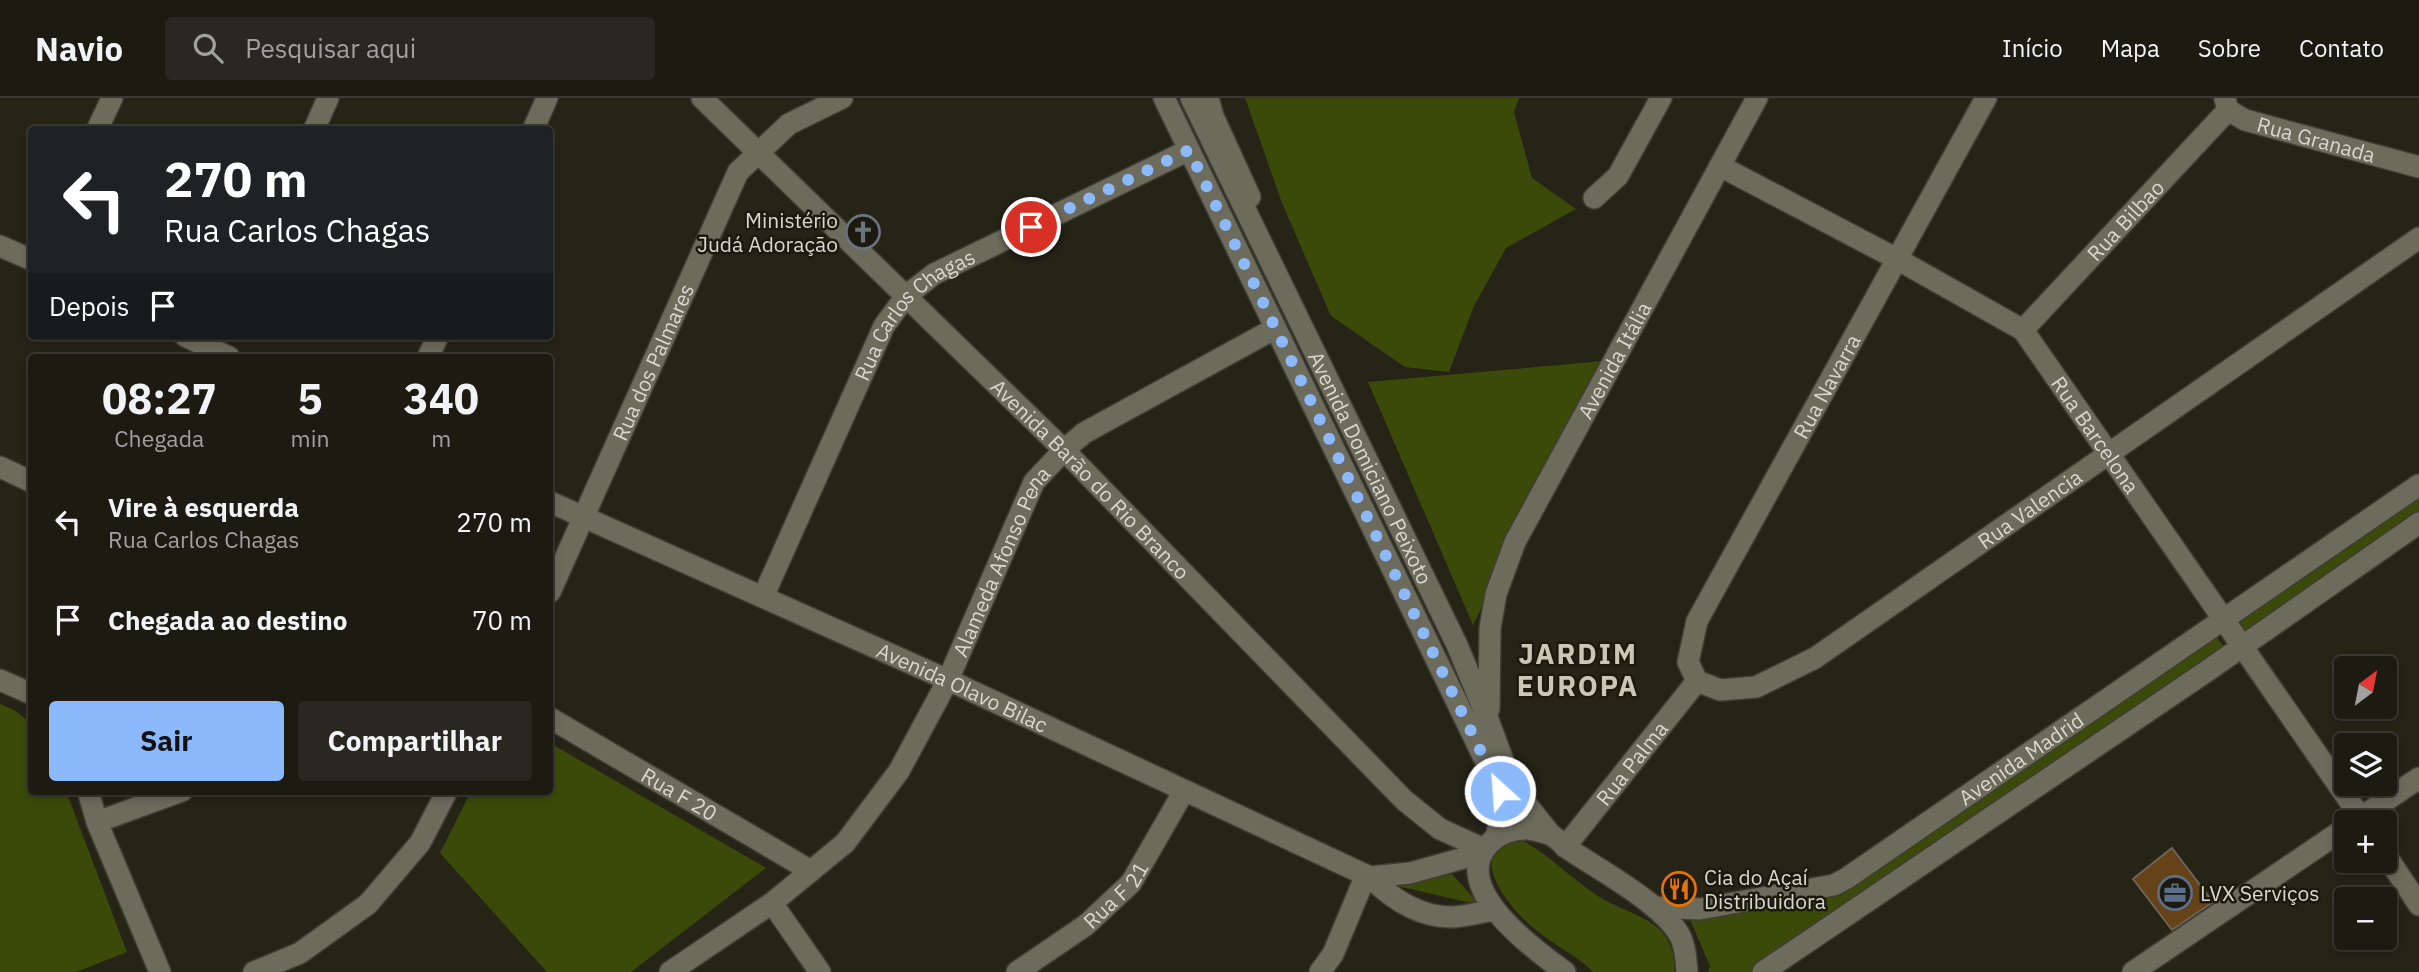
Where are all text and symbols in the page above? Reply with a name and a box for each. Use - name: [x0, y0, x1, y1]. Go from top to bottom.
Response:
- search box: [165, 17, 655, 80]
- text: Navio: [35, 27, 123, 70]
- icon: search: [189, 29, 227, 67]
- text: Pesquisar aqui: [245, 31, 416, 65]
- text: Início: [2002, 32, 2063, 64]
- text: Mapa: [2101, 32, 2160, 64]
- text: Sobre: [2198, 32, 2261, 64]
- text: Contato: [2299, 32, 2384, 64]
- street label: Rua Granada: [2254, 110, 2379, 169]
- text: 270 m: [164, 147, 308, 210]
- icon: left: [49, 154, 140, 245]
- street label: Rua Bilbao: [2080, 174, 2170, 267]
- pin: [1001, 197, 1061, 257]
- place label: Ministério Judá Adoração: [697, 206, 838, 258]
- icon: arrive: [1012, 208, 1050, 246]
- text: Rua Carlos Chagas: [164, 209, 430, 251]
- church icon: Ministério Judá Adoração: [844, 213, 882, 251]
- street label: Rua Carlos Chagas: [847, 242, 980, 385]
- street label: Rua dos Palmares: [606, 279, 700, 445]
- icon: arrive: [144, 287, 182, 325]
- text: Depois: [49, 289, 130, 323]
- street label: Avenida Itália: [1571, 297, 1657, 424]
- street label: Rua Navarra: [1786, 329, 1867, 444]
- street label: Avenida Domiciano Peixoto: [1302, 346, 1439, 589]
- text: 08:27: [102, 371, 217, 426]
- text: 5: [297, 371, 323, 426]
- text: 340: [403, 371, 479, 426]
- street label: Rua Barcelona: [2045, 371, 2146, 499]
- street label: Avenida Barão do Rio Branco: [985, 372, 1196, 585]
- text: Chegada: [114, 423, 204, 453]
- text: min: [291, 423, 329, 453]
- text: m: [431, 423, 451, 453]
- street label: Alameda Afonso Pena: [946, 460, 1056, 661]
- street label: Rua Valencia: [1972, 463, 2087, 555]
- text: Vire à esquerda: [108, 490, 299, 524]
- icon: left: [49, 503, 87, 541]
- text: 270 m: [456, 505, 532, 539]
- text: Rua Carlos Chagas: [108, 524, 299, 554]
- icon: arrive: [49, 601, 87, 639]
- text: Chegada ao destino: [108, 603, 347, 637]
- text: 70 m: [472, 603, 532, 637]
- district label: JARDIM EUROPA: [1517, 635, 1639, 704]
- street label: Avenida Olavo Bilac: [872, 636, 1052, 739]
- north arrow: [2334, 656, 2398, 719]
- map controls: [2334, 656, 2397, 950]
- button: Sair: [49, 701, 284, 781]
- button: Compartilhar: [298, 701, 532, 781]
- street label: Avenida Madrid: [1953, 706, 2089, 811]
- street label: Rua Palma: [1589, 715, 1674, 811]
- button: layers: [2334, 733, 2397, 796]
- position arrow: [1463, 754, 1537, 828]
- street label: Rua F 20: [636, 761, 723, 827]
- button: +: [2334, 810, 2397, 873]
- street label: Rua F 21: [1077, 856, 1154, 935]
- place label: Cia do Açaí Distribuidora: [1704, 863, 1826, 915]
- restaurant icon: Cia do Açaí Distribuidora: [1660, 870, 1698, 908]
- office icon: LVX Serviços: [2156, 874, 2194, 912]
- place label: LVX Serviços: [2200, 879, 2320, 907]
- button: −: [2334, 887, 2397, 950]

